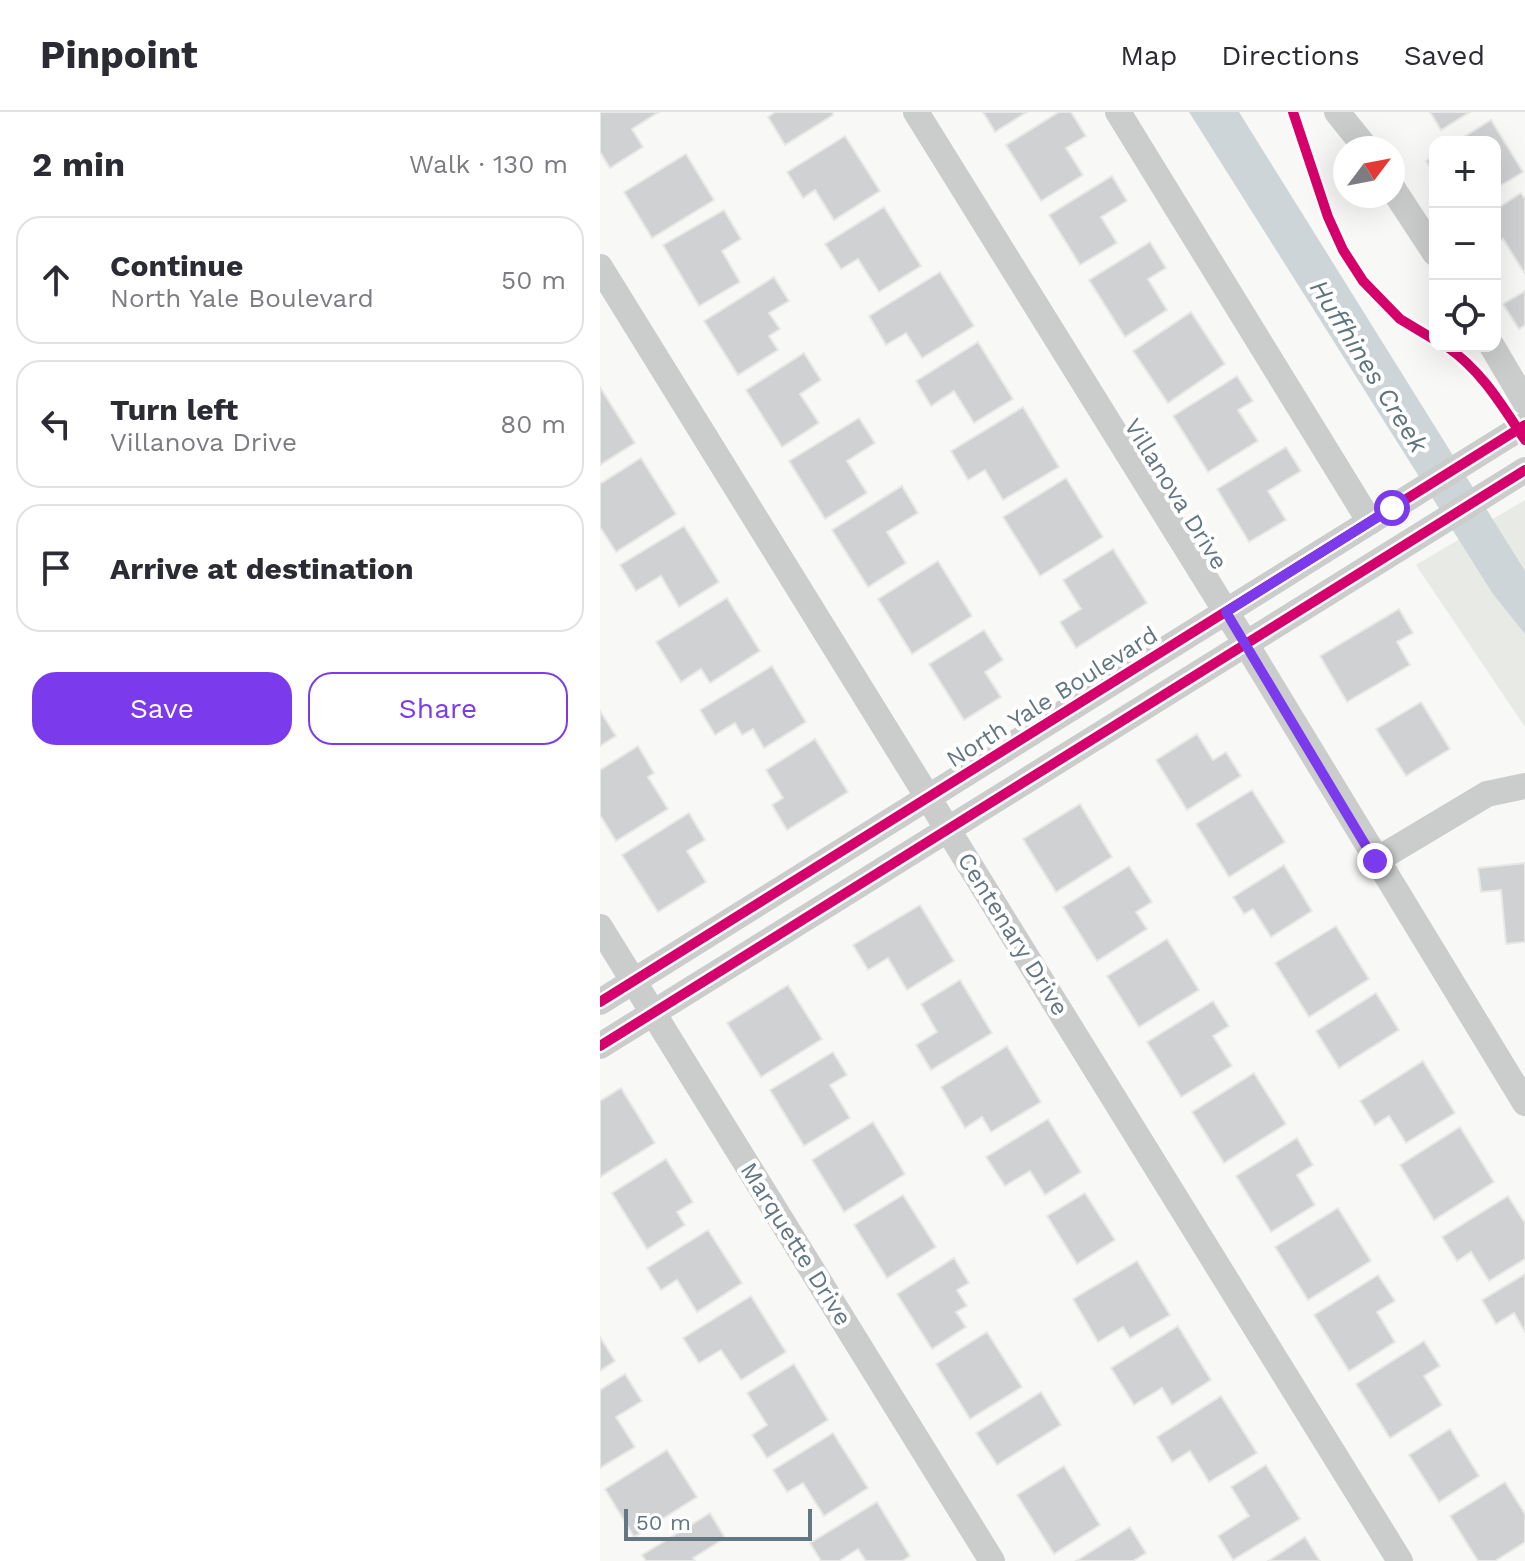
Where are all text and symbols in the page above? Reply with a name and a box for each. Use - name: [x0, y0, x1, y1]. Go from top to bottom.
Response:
- text: Pinpoint: [40, 33, 198, 77]
- text: Map: [1120, 39, 1177, 72]
- text: Directions: [1221, 39, 1360, 72]
- text: Saved: [1404, 39, 1485, 72]
- north arrow: [1333, 136, 1405, 208]
- map controls: [1429, 136, 1501, 352]
- button: +: [1429, 136, 1501, 208]
- text: 2 min: [32, 144, 125, 184]
- text: Walk · 130 m: [409, 149, 568, 179]
- button: −: [1429, 208, 1501, 280]
- text: Continue: [110, 248, 243, 283]
- icon: ahead: [34, 258, 78, 302]
- text: 50 m: [501, 265, 566, 295]
- water label: Huffhines Creek: [1304, 274, 1435, 459]
- button: locate: [1429, 280, 1501, 352]
- text: North Yale Boulevard: [110, 283, 374, 313]
- text: Turn left: [110, 392, 238, 427]
- icon: left: [34, 402, 78, 446]
- text: 80 m: [500, 409, 566, 439]
- street label: Villanova Drive: [1118, 413, 1234, 575]
- text: Villanova Drive: [110, 427, 297, 457]
- route start: [1374, 490, 1410, 526]
- icon: arrive: [34, 546, 78, 590]
- text: Arrive at destination: [110, 551, 414, 586]
- street label: North Yale Boulevard: [941, 621, 1163, 773]
- button: Save: [32, 672, 292, 745]
- button: Share: [308, 672, 568, 745]
- route end: [1357, 843, 1393, 879]
- street label: Centenary Drive: [952, 847, 1074, 1021]
- street label: Marquette Drive: [735, 1157, 857, 1331]
- scale bar: [624, 1505, 812, 1541]
- text: 50 m: [636, 1510, 691, 1535]

